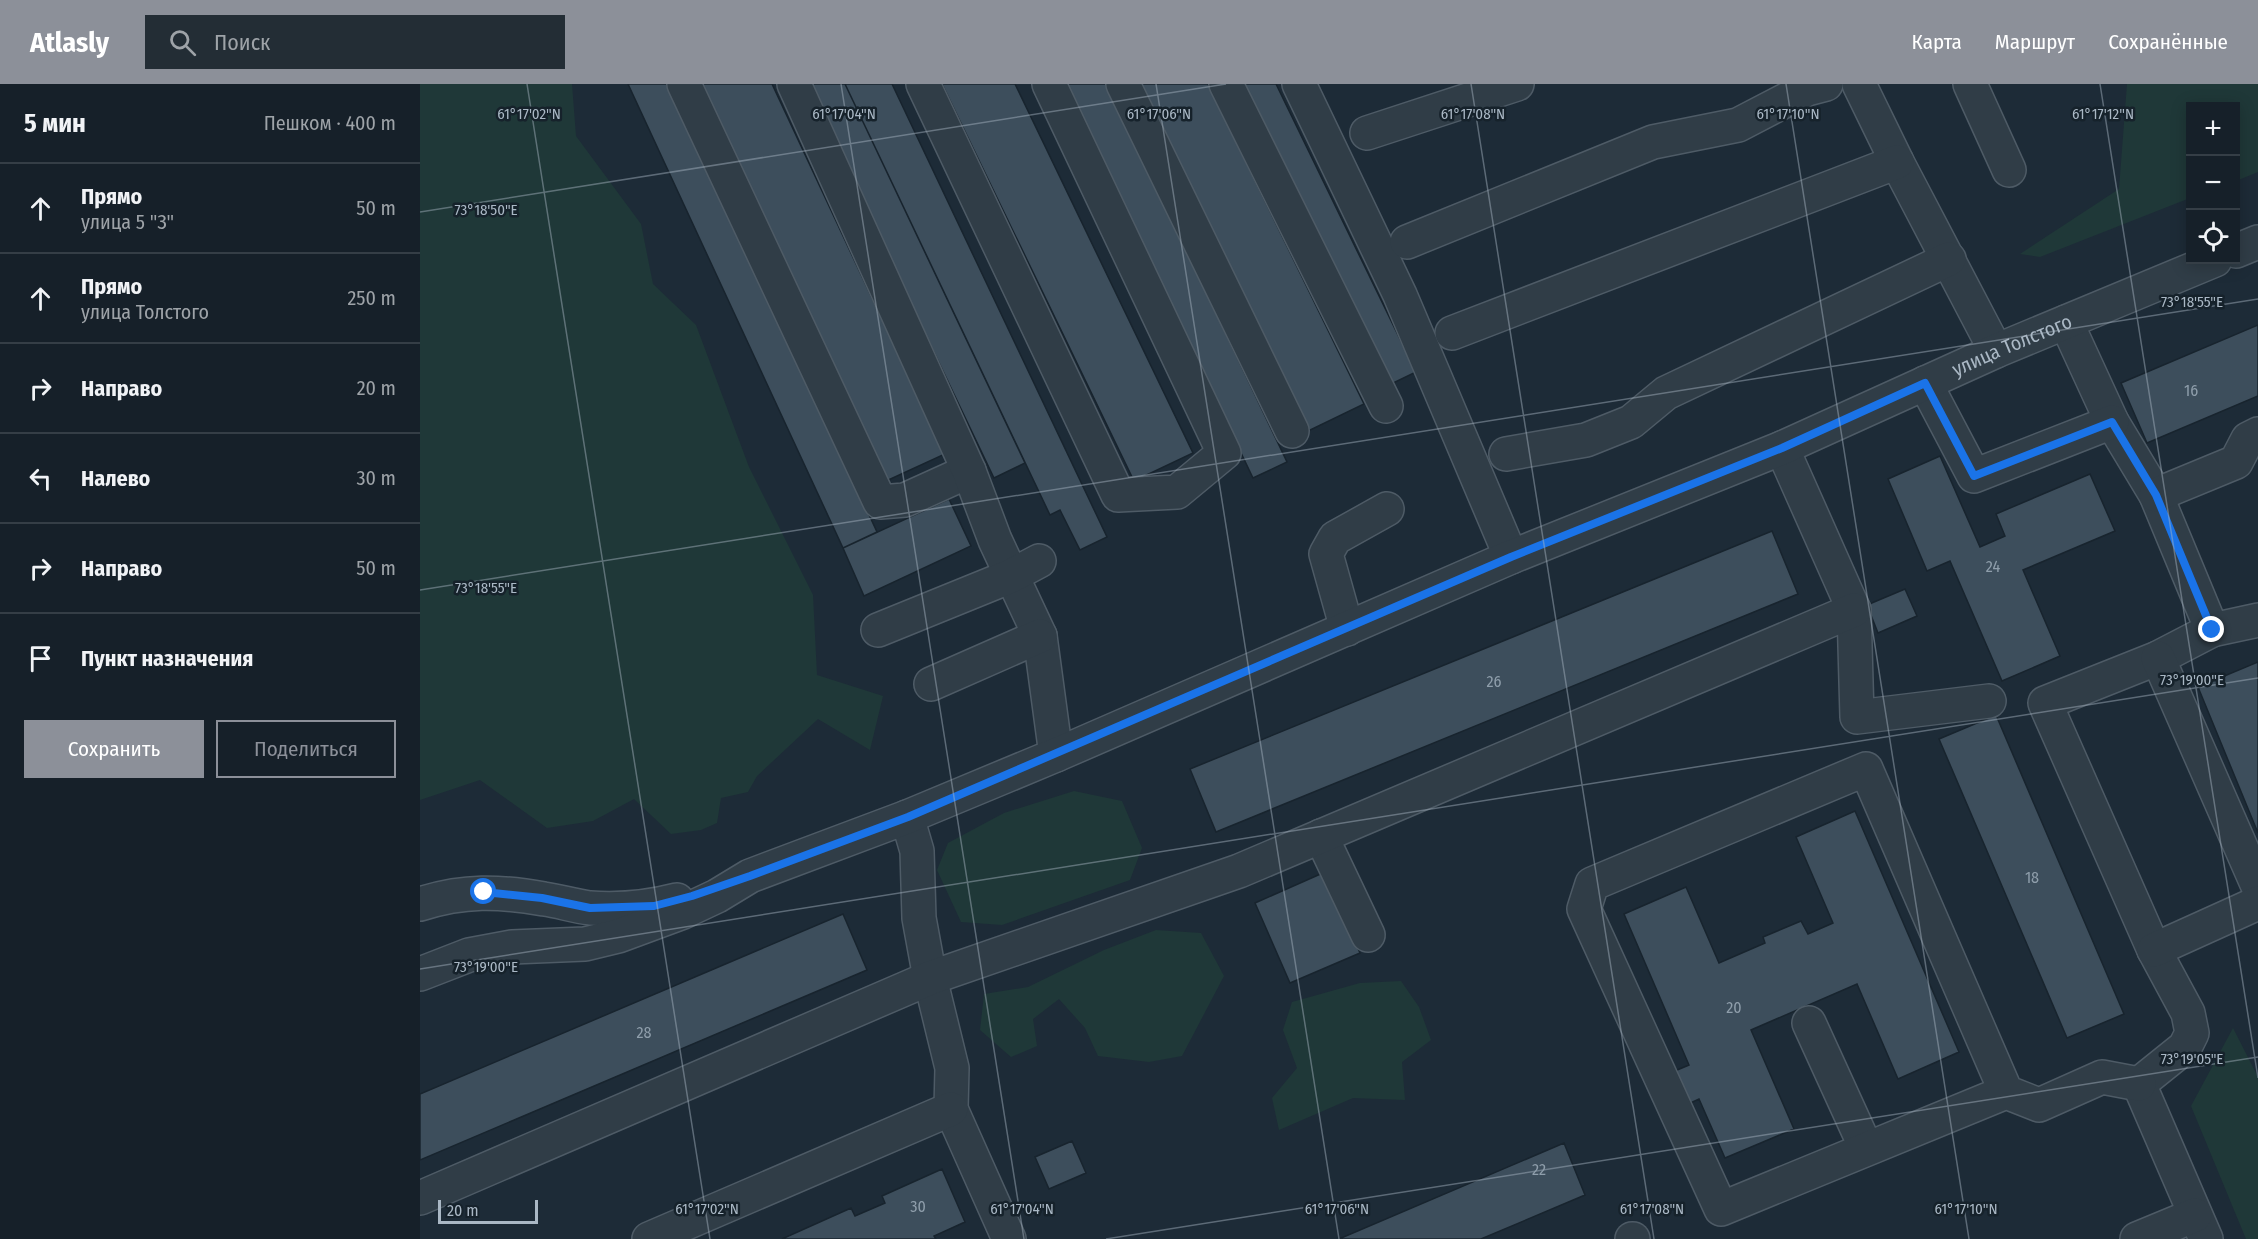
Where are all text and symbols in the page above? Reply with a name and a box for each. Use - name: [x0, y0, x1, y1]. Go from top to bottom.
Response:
- search box: [145, 15, 565, 69]
- text: Atlasly: [30, 26, 109, 59]
- icon: search: [166, 26, 199, 59]
- text: Поиск: [214, 29, 270, 56]
- text: Карта: [1912, 29, 1962, 55]
- text: Маршрут: [1995, 29, 2075, 55]
- text: Сохранённые: [2108, 29, 2228, 55]
- map controls: [2186, 102, 2240, 264]
- button: +: [2186, 102, 2240, 156]
- text: 61°17'02"N: [497, 105, 561, 123]
- text: 61°17'04"N: [812, 105, 876, 123]
- text: 61°17'06"N: [1127, 105, 1191, 123]
- text: 61°17'08"N: [1441, 105, 1505, 123]
- text: 61°17'10"N: [1756, 105, 1820, 123]
- text: 61°17'12"N: [2072, 105, 2134, 123]
- text: 5 мин: [24, 108, 86, 139]
- text: Пешком · 400 m: [264, 111, 396, 135]
- button: −: [2186, 156, 2240, 210]
- text: Прямо: [81, 183, 142, 210]
- icon: ahead: [24, 192, 57, 225]
- text: 50 m: [356, 196, 396, 220]
- text: 73°18'50"E: [454, 201, 518, 219]
- text: улица 5 "З": [81, 210, 174, 234]
- button: locate: [2186, 210, 2240, 264]
- text: Прямо: [81, 273, 142, 300]
- icon: ahead: [24, 282, 57, 315]
- text: 250 m: [348, 286, 396, 310]
- text: 73°18'55"E: [2161, 293, 2223, 311]
- text: улица Толстого: [81, 300, 209, 324]
- street label: улица Толстого: [1948, 309, 2075, 381]
- icon: right: [24, 372, 57, 405]
- text: Направо: [81, 375, 162, 402]
- text: 20 m: [357, 376, 396, 400]
- house number: 16: [2184, 381, 2198, 400]
- icon: left: [24, 462, 57, 495]
- text: Налево: [81, 465, 150, 492]
- text: 30 m: [356, 466, 396, 490]
- icon: right: [24, 552, 57, 585]
- text: Направо: [81, 555, 162, 582]
- text: 50 m: [356, 556, 396, 580]
- house number: 24: [1986, 557, 2000, 576]
- text: 73°18'55"E: [455, 579, 517, 597]
- route end: [2198, 616, 2224, 642]
- icon: arrive: [24, 642, 57, 675]
- text: Пункт назначения: [81, 645, 253, 672]
- text: 73°19'00"E: [2160, 671, 2224, 689]
- house number: 26: [1487, 672, 1502, 691]
- button: Сохранить: [24, 720, 204, 778]
- button: Поделиться: [216, 720, 396, 778]
- house number: 18: [2025, 868, 2039, 887]
- route start: [470, 878, 496, 904]
- text: 73°19'00"E: [454, 958, 518, 976]
- house number: 20: [1726, 998, 1742, 1017]
- house number: 28: [636, 1023, 652, 1042]
- text: 73°19'05"E: [2161, 1050, 2223, 1068]
- house number: 22: [1532, 1160, 1546, 1179]
- scale bar: [438, 1197, 538, 1224]
- house number: 30: [910, 1197, 926, 1216]
- text: 61°17'02"N: [675, 1200, 739, 1218]
- text: 61°17'04"N: [990, 1200, 1054, 1218]
- text: 61°17'06"N: [1305, 1200, 1369, 1218]
- text: 61°17'08"N: [1620, 1200, 1684, 1218]
- text: 61°17'10"N: [1934, 1200, 1998, 1218]
- text: 20 m: [447, 1201, 478, 1220]

